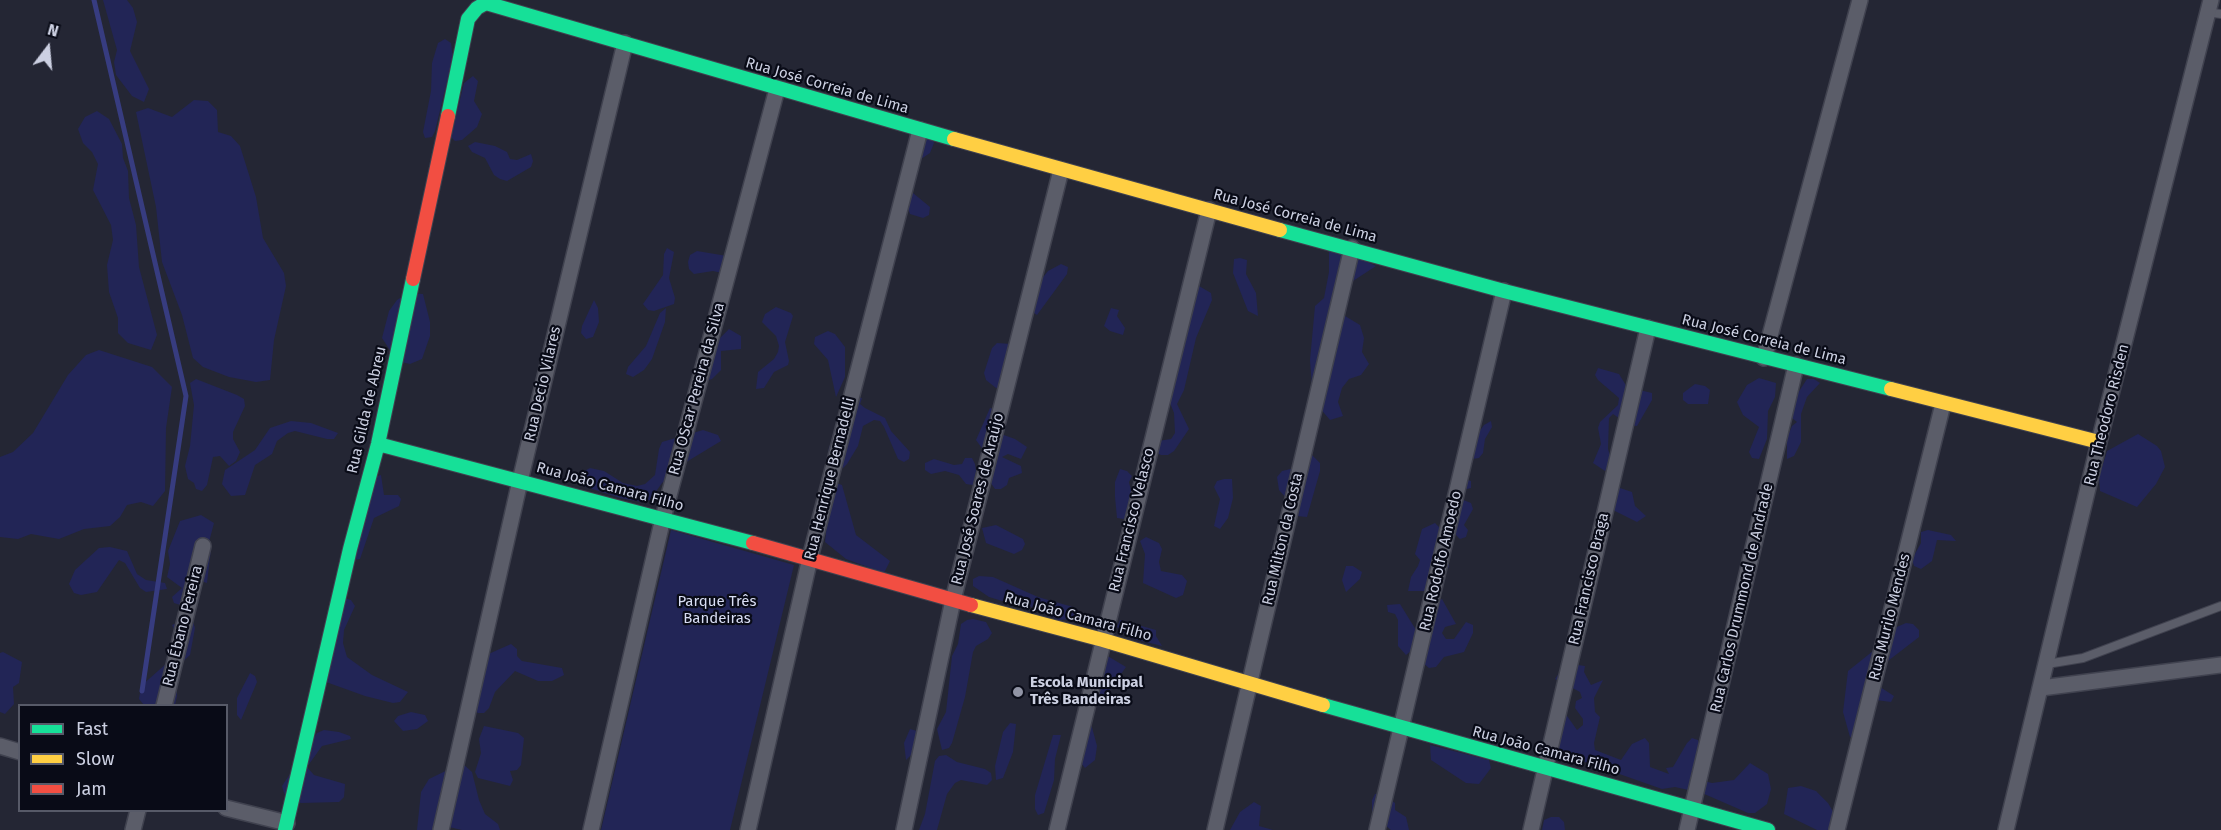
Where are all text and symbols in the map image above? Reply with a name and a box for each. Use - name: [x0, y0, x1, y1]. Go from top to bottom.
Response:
- north arrow: [18, 18, 78, 78]
- text: N: [45, 20, 61, 41]
- street label: Rua José Correia de Lima: [743, 54, 911, 118]
- street label: Rua José Correia de Lima: [1211, 185, 1379, 247]
- street label: Rua OScar Pereira da Silva: [665, 301, 729, 477]
- street label: Rua José Correia de Lima: [1680, 311, 1848, 369]
- street label: Rua Decio Vilares: [521, 325, 565, 443]
- street label: Rua Theodoro Risden: [2081, 342, 2133, 488]
- street label: Rua Gilda de Abreu: [344, 345, 390, 475]
- street label: Rua Henrique Bernadelli: [801, 396, 859, 562]
- street label: Rua José Soares de Araújo: [948, 411, 1008, 587]
- street label: Rua Francisco Velasco: [1105, 446, 1159, 594]
- street label: Rua João Camara Filho: [534, 459, 686, 515]
- street label: Rua Milton da Costa: [1259, 471, 1307, 607]
- street label: Rua Carlos Drummond de Andrade: [1707, 482, 1777, 714]
- street label: Rua Rodolfo Amoedo: [1416, 489, 1466, 633]
- street label: Rua Francisco Braga: [1565, 511, 1613, 647]
- street label: Rua Murilo Mendes: [1866, 552, 1914, 682]
- street label: Rua Ébano Pereira: [159, 564, 207, 688]
- street label: Rua João Camara Filho: [1002, 589, 1154, 645]
- park label: Parque Três Bandeiras: [677, 593, 757, 628]
- place label: Escola Municipal Três Bandeiras: [1030, 674, 1143, 709]
- marker: Escola Municipal Três Bandeiras: [1011, 685, 1025, 699]
- legend: [18, 704, 228, 812]
- text: Fast: [76, 718, 108, 740]
- street label: Rua João Camara Filho: [1470, 723, 1622, 779]
- text: Slow: [76, 748, 114, 770]
- text: Jam: [76, 778, 107, 800]

